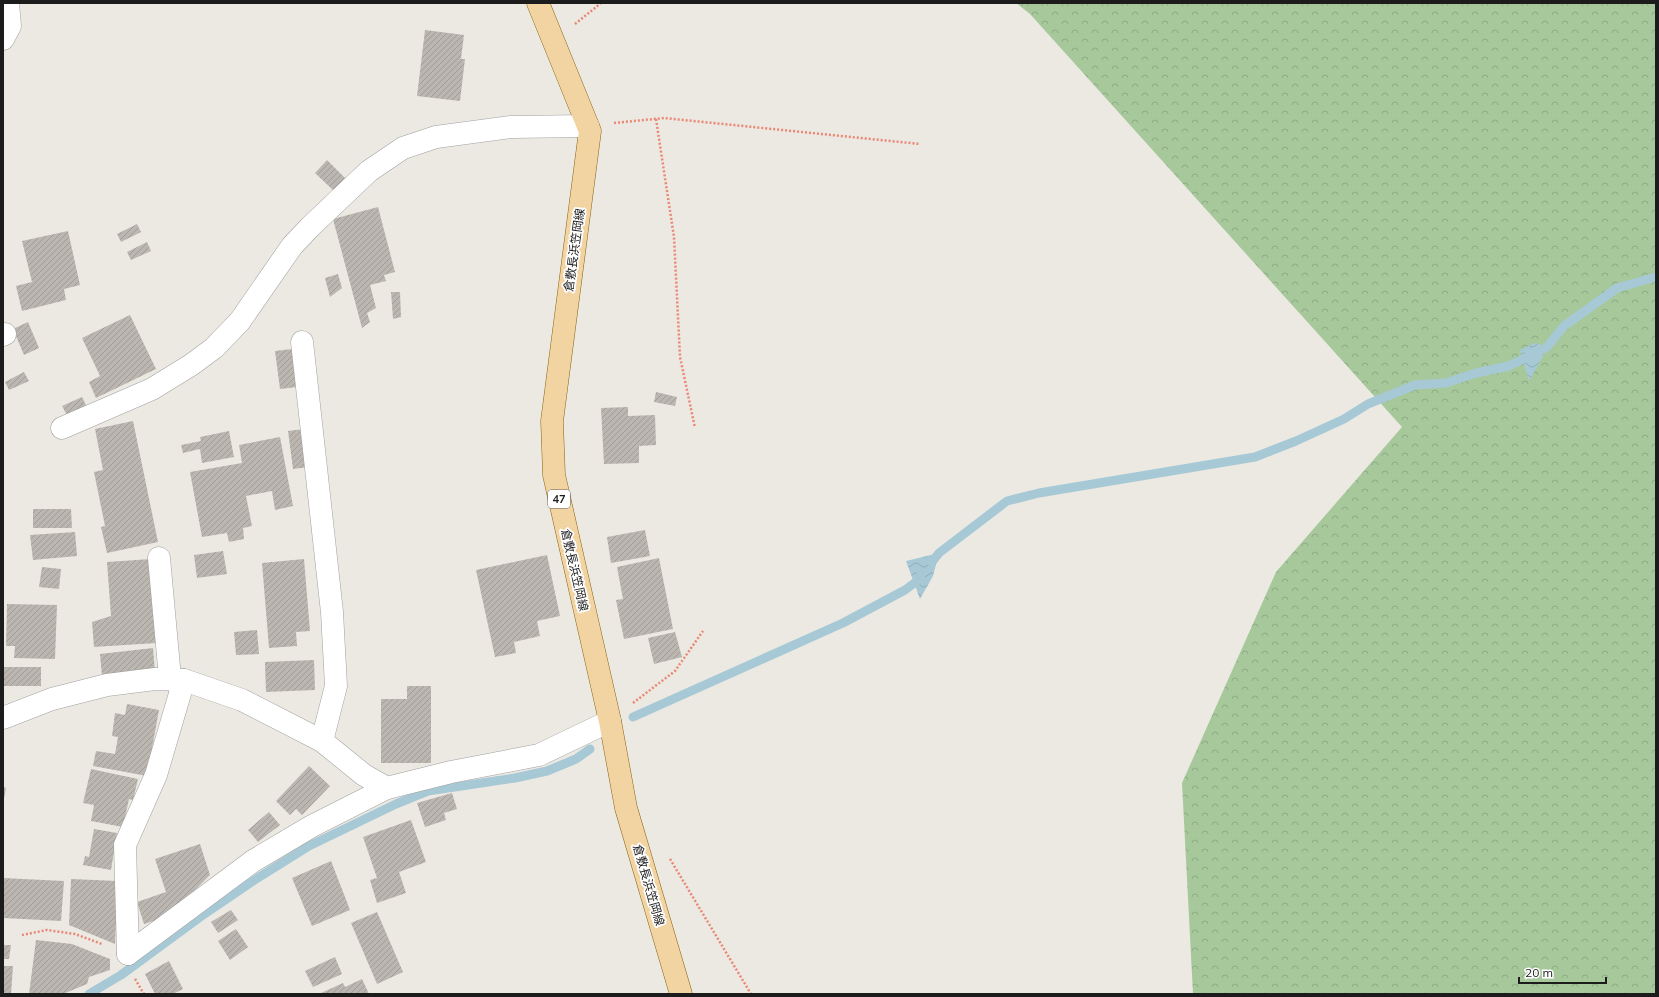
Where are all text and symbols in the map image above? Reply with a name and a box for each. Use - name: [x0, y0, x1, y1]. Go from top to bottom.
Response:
- street label: 倉敷長浜笠岡線: [561, 207, 587, 293]
- road number: 47: [548, 490, 570, 508]
- street label: 倉敷長浜笠岡線: [558, 527, 592, 613]
- street label: 倉敷長浜笠岡線: [630, 843, 668, 927]
- scale bar: [1519, 959, 1606, 985]
- text: 20 m: [1525, 965, 1553, 980]

